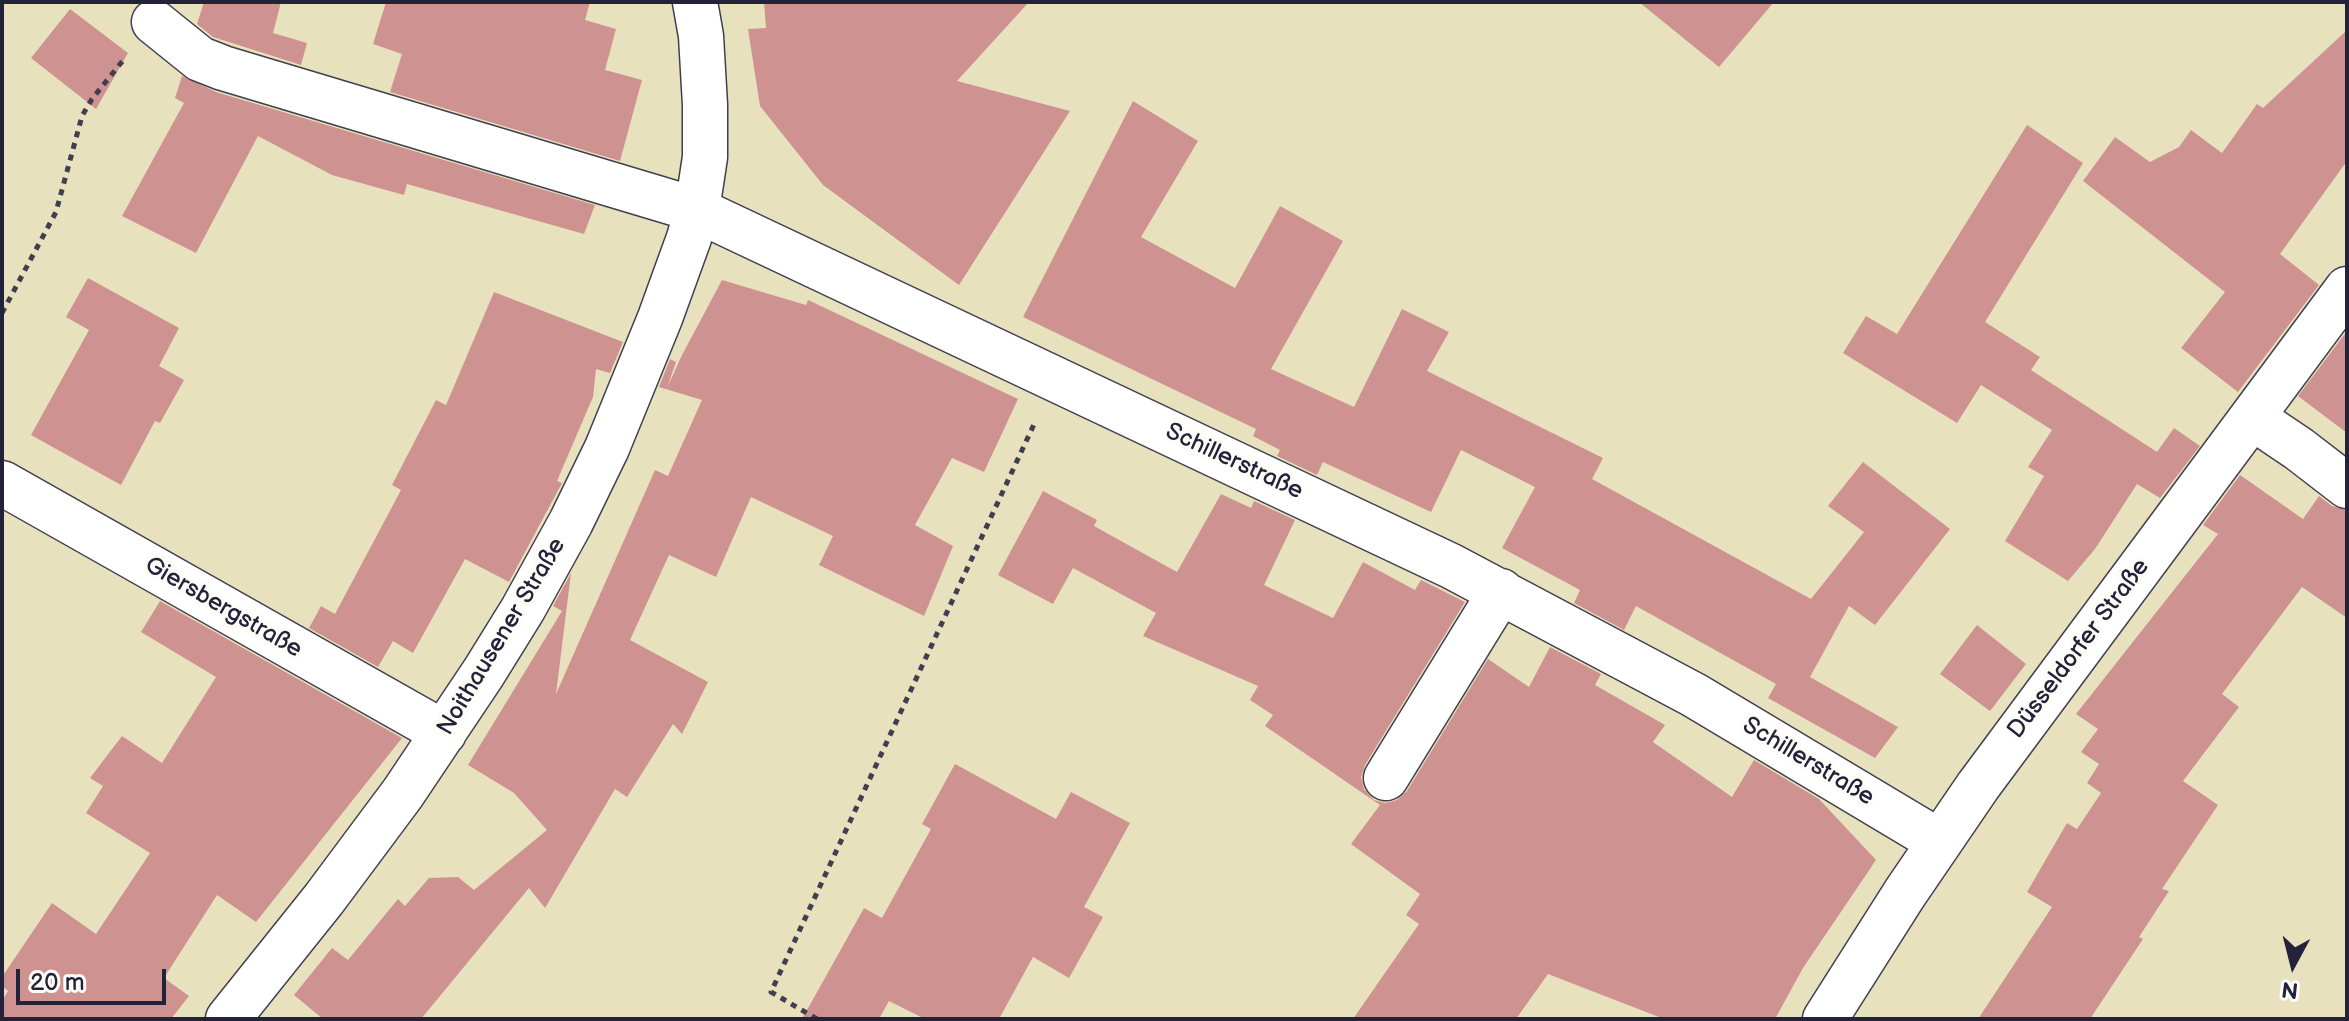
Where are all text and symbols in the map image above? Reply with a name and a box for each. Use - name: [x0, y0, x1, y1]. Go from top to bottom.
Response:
- street label: Schillerstraße: [1161, 418, 1307, 506]
- street label: Noithausener Straße: [432, 533, 572, 741]
- street label: Giersbergstraße: [139, 551, 307, 665]
- street label: Düsseldorfer Straße: [2002, 554, 2156, 744]
- street label: Schillerstraße: [1737, 711, 1879, 813]
- north arrow: [2253, 925, 2333, 1005]
- scale bar: [20, 953, 170, 1003]
- text: 20 m: [30, 968, 85, 997]
- text: N: [2280, 975, 2300, 1004]

